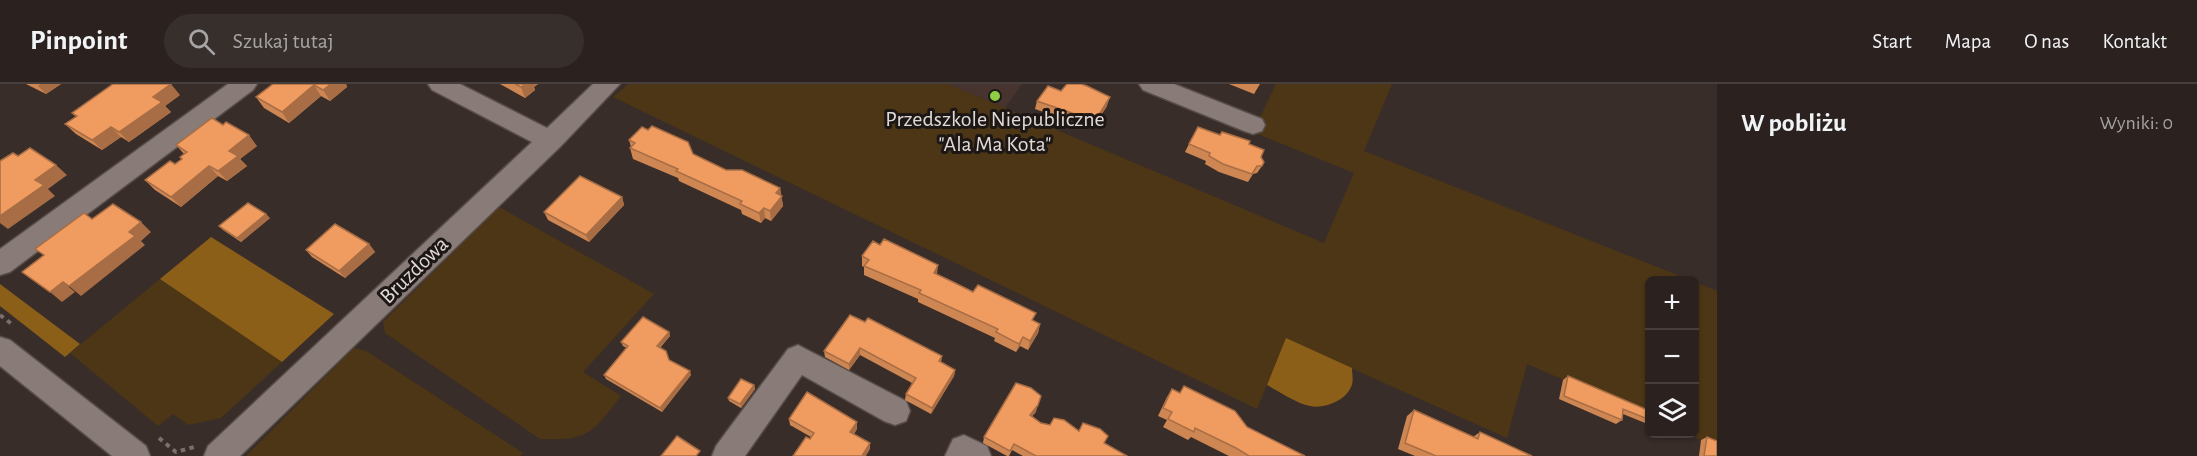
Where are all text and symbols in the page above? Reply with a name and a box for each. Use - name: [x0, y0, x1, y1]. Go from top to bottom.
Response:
- search box: [164, 14, 584, 68]
- icon: search: [185, 25, 218, 58]
- text: Pinpoint: [30, 27, 128, 55]
- text: Szukaj tutaj: [233, 30, 334, 52]
- text: Start: [1872, 31, 1912, 52]
- text: Mapa: [1945, 31, 1991, 52]
- text: O nas: [2024, 31, 2069, 52]
- text: Kontakt: [2102, 31, 2167, 52]
- marker: Przedszkole Niepubliczne "Ala Ma Kota": [988, 89, 1002, 103]
- place label: Przedszkole Niepubliczne "Ala Ma Kota": [885, 108, 1105, 155]
- text: W pobliżu: [1741, 110, 1847, 136]
- text: Wyniki: 0: [2100, 113, 2173, 133]
- street label: Bruzdowa: [376, 232, 452, 308]
- map controls: [1645, 276, 1699, 438]
- button: +: [1645, 276, 1699, 330]
- button: −: [1645, 330, 1699, 384]
- button: layers: [1645, 384, 1699, 438]

